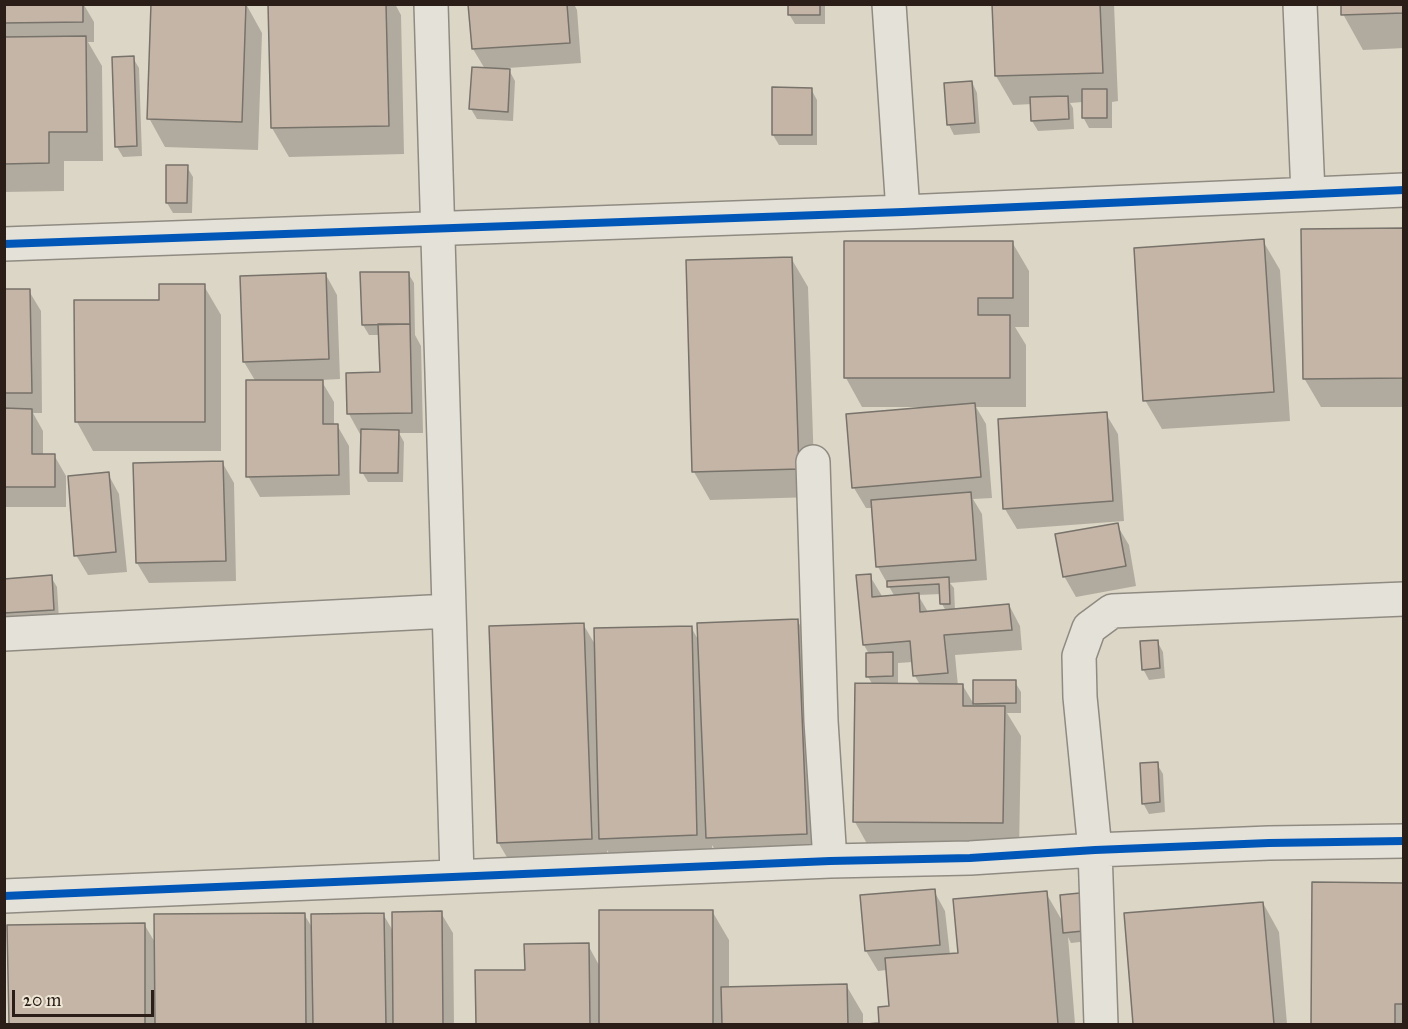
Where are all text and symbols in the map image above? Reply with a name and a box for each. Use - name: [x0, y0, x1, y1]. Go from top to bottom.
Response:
- scale bar: [15, 978, 158, 1016]
- text: 20 m: [23, 989, 61, 1011]

